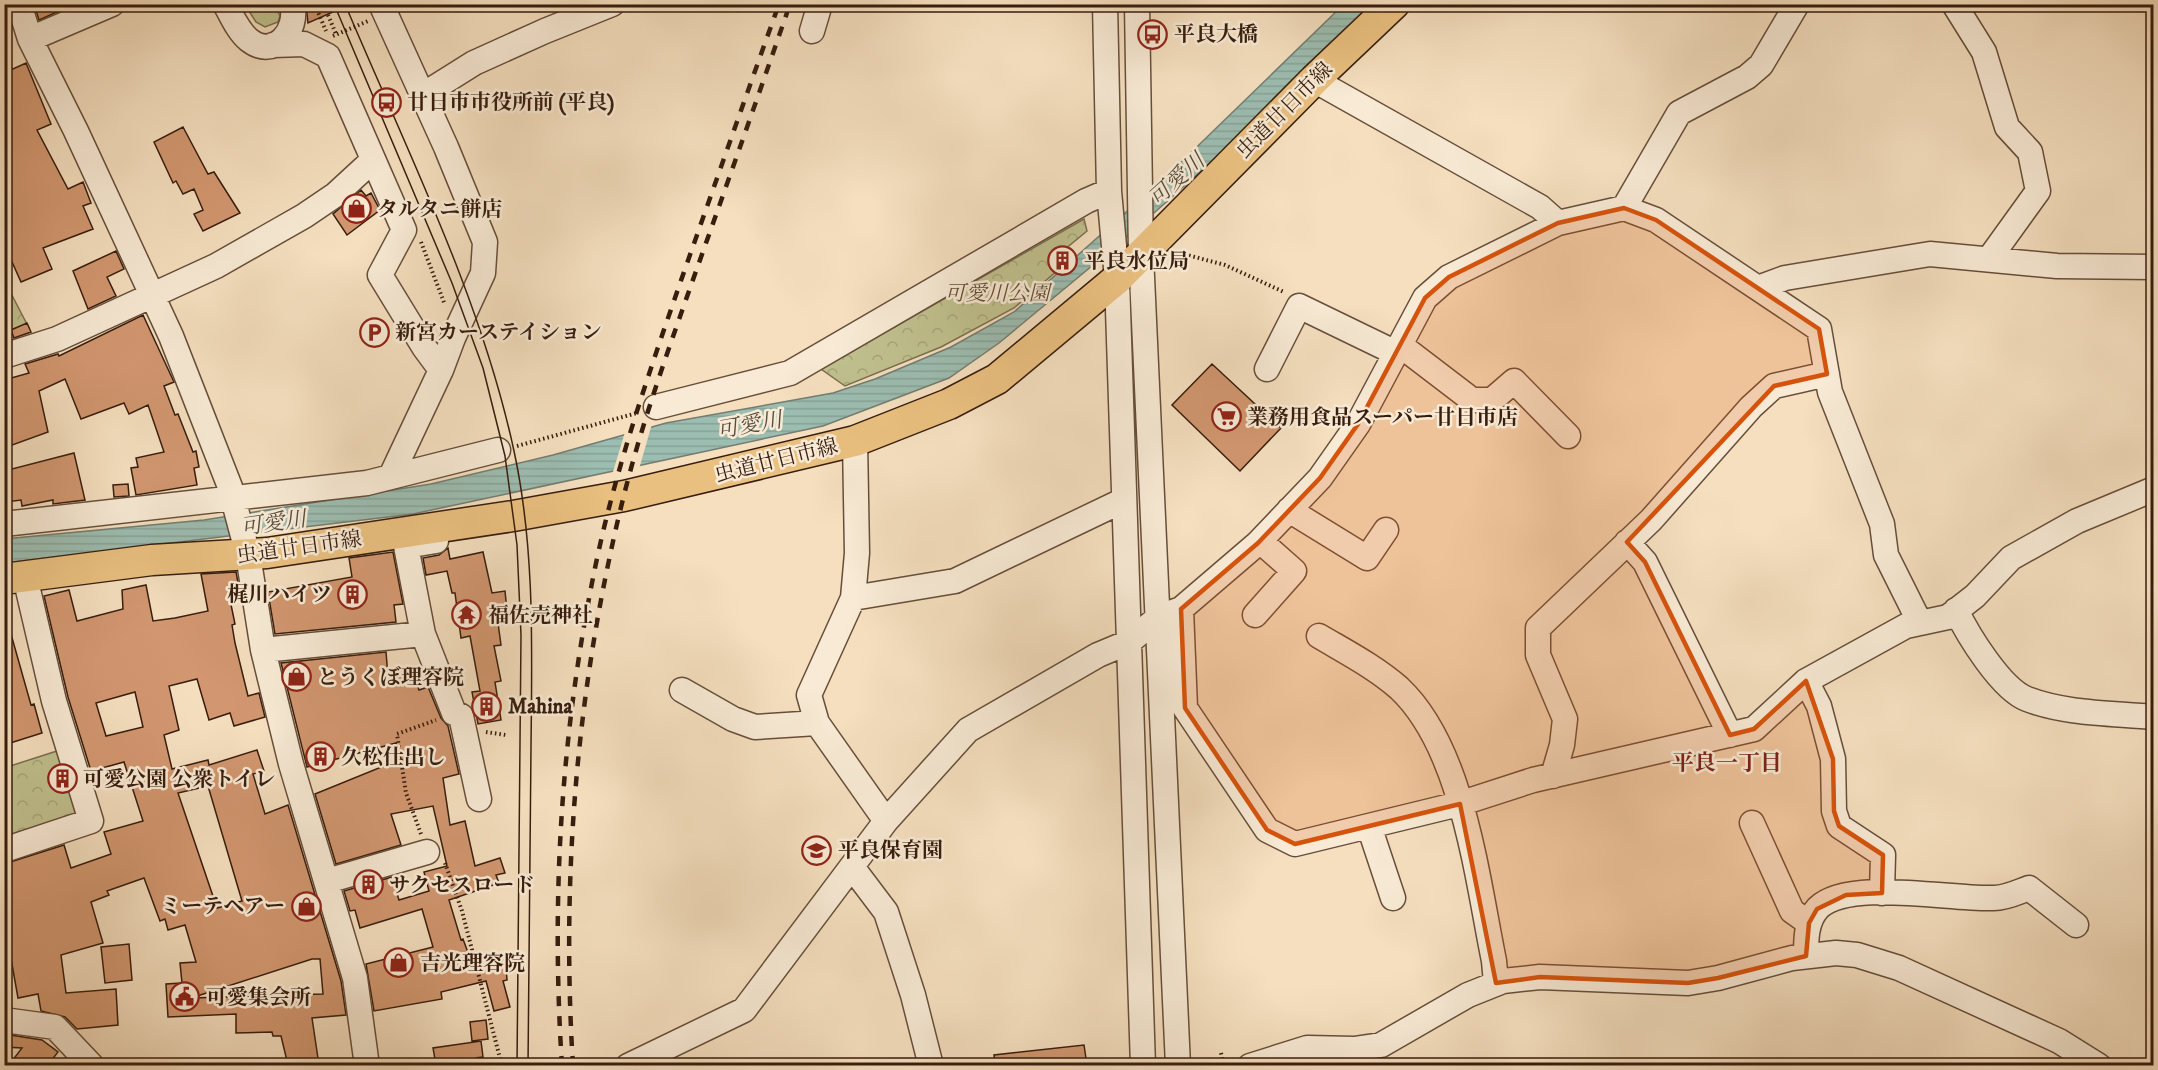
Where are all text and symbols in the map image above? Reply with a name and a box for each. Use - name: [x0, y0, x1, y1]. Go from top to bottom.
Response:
- bus stop icon: 平良大橋: [1137, 18, 1169, 50]
- place label: 平良大橋: [1174, 22, 1258, 48]
- street label: 虫道廿日市線: [1231, 57, 1338, 164]
- bus stop icon: 廿日市市役所前 (平良): [370, 86, 402, 118]
- place label: 廿日市市役所前 (平良): [407, 90, 615, 116]
- water label: 可愛川: [1143, 147, 1212, 212]
- shop icon: タルタニ餅店: [340, 193, 372, 225]
- place label: タルタニ餅店: [377, 197, 502, 223]
- building icon: 平良水位局: [1047, 245, 1079, 277]
- place label: 平良水位局: [1084, 249, 1189, 275]
- park label: 可愛川公園: [945, 281, 1052, 307]
- parking icon: 新宮カーステイション: [358, 316, 390, 348]
- place label: 新宮カーステイション: [395, 320, 602, 346]
- supermarket icon: 業務用食品スーパー廿日市店: [1210, 401, 1242, 433]
- place label: 業務用食品スーパー廿日市店: [1247, 405, 1518, 431]
- water label: 可愛川: [714, 406, 786, 445]
- street label: 虫道廿日市線: [712, 433, 841, 489]
- water label: 可愛川: [239, 505, 310, 541]
- street label: 虫道廿日市線: [235, 526, 363, 570]
- building icon: 梶川ハイツ: [337, 578, 369, 610]
- place label: 梶川ハイツ: [227, 582, 332, 608]
- temple icon: 福佐売神社: [451, 599, 483, 631]
- place label: 福佐売神社: [488, 603, 593, 629]
- shop icon: とうくぼ理容院: [280, 661, 312, 693]
- place label: とうくぼ理容院: [317, 665, 464, 691]
- building icon: Mahina: [471, 690, 503, 722]
- place label: Mahina: [508, 694, 574, 720]
- building icon: 久松仕出し: [304, 741, 336, 773]
- place label: 久松仕出し: [341, 745, 446, 771]
- district label: 平良一丁目: [1672, 750, 1782, 777]
- building icon: 可愛公園 公衆トイレ: [46, 763, 78, 795]
- place label: 可愛公園 公衆トイレ: [83, 767, 275, 793]
- school or university icon: 平良保育園: [801, 834, 833, 866]
- place label: 平良保育園: [838, 838, 943, 864]
- building icon: サクセスロード: [352, 869, 384, 901]
- place label: サクセスロード: [389, 873, 535, 899]
- shop icon: ミーテヘアー: [290, 890, 322, 922]
- place label: ミーテヘアー: [160, 894, 285, 920]
- shop icon: 吉光理容院: [383, 947, 415, 979]
- place label: 吉光理容院: [420, 951, 525, 977]
- public building icon: 可愛集会所: [169, 981, 201, 1013]
- place label: 可愛集会所: [206, 985, 311, 1011]

